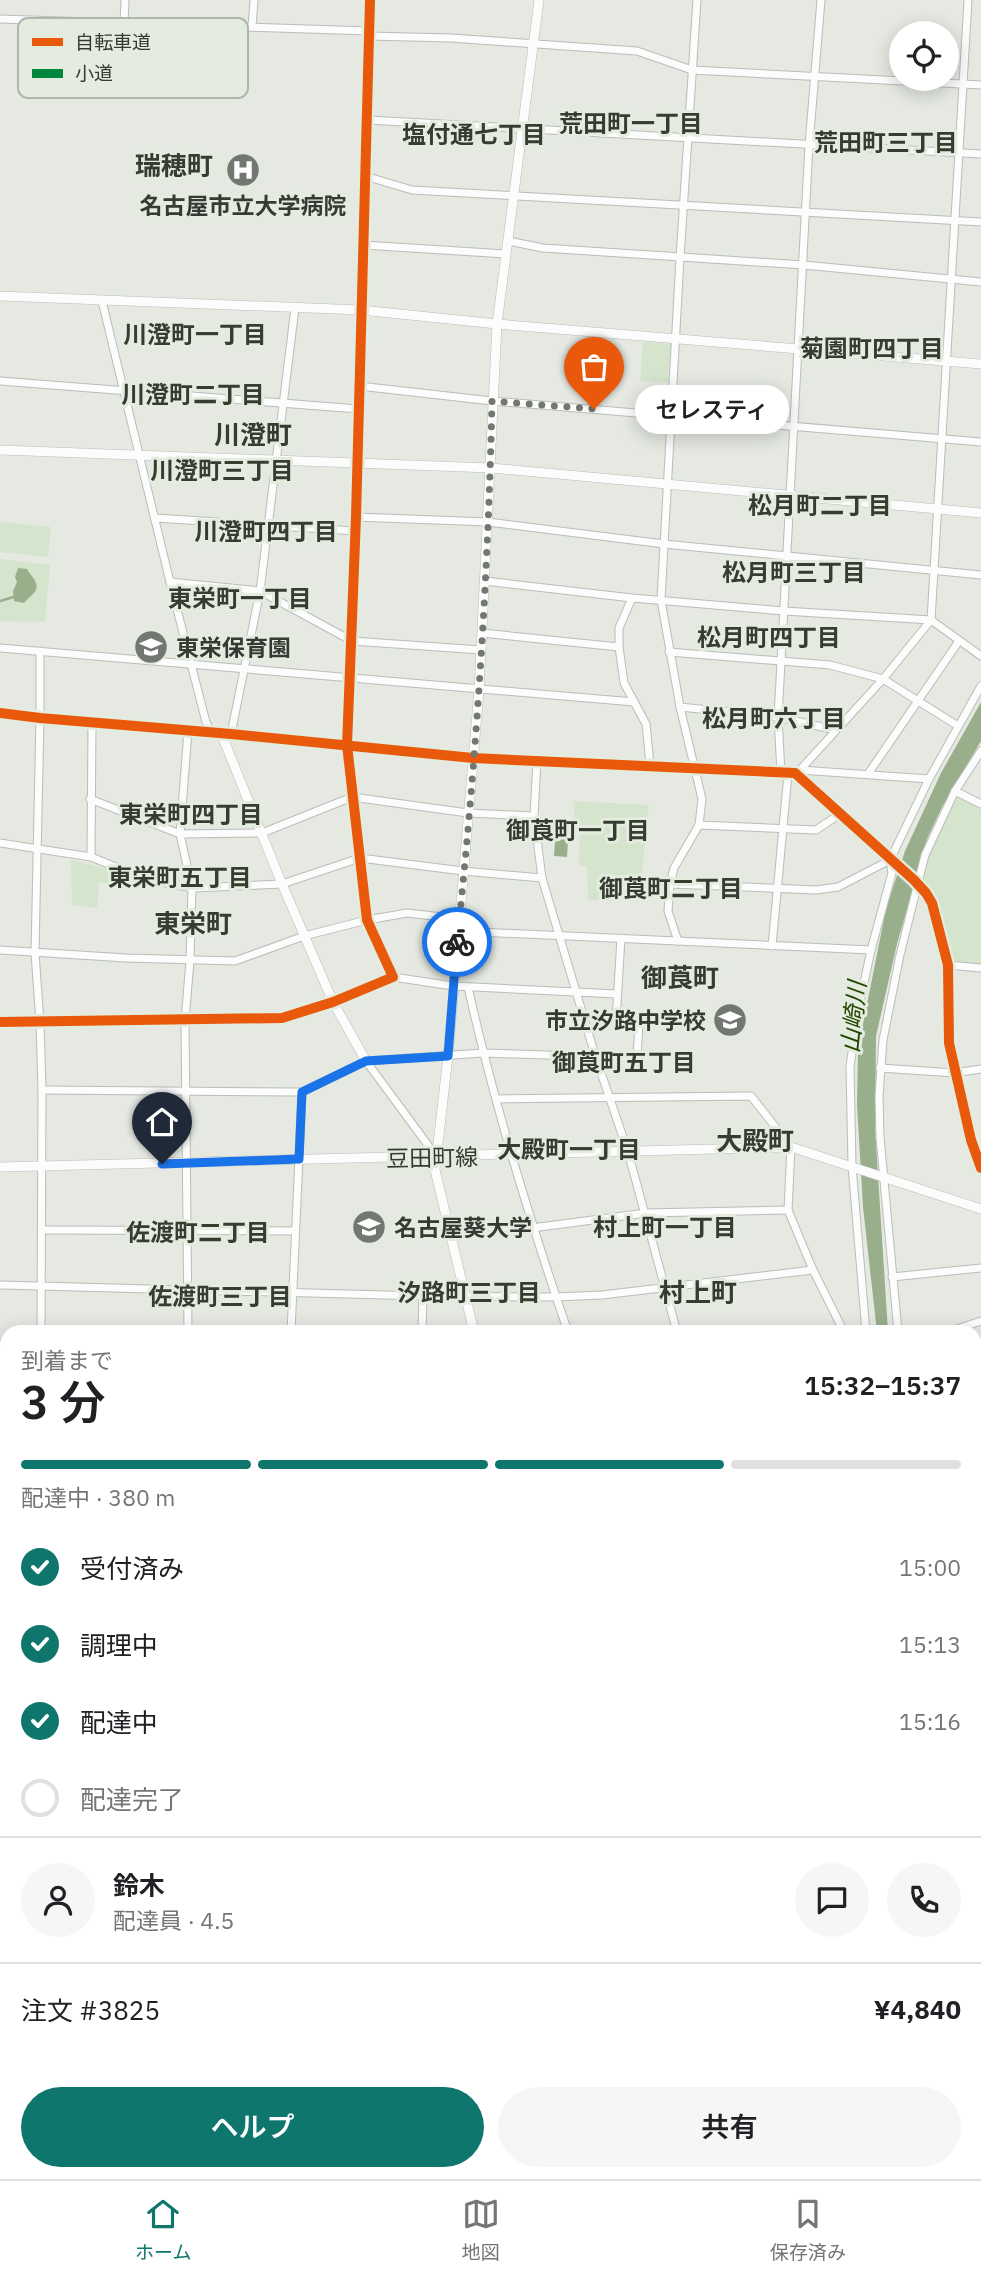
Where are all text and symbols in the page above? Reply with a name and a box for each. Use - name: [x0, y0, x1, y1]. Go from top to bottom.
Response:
- legend: [18, 18, 248, 98]
- map controls: [889, 21, 959, 91]
- button: locate: [889, 21, 959, 91]
- text: 自転車道: [75, 30, 151, 54]
- text: 小道: [75, 61, 113, 85]
- district label: 荒田町一丁目: [559, 107, 703, 139]
- district label: 塩付通七丁目: [402, 118, 546, 150]
- district label: 荒田町三丁目: [814, 126, 958, 158]
- district label: 瑞穂町: [135, 148, 213, 182]
- hospital icon: 名古屋市立大学病院: [224, 151, 262, 189]
- place label: 名古屋市立大学病院: [140, 190, 347, 220]
- district label: 川澄町一丁目: [123, 318, 267, 350]
- district label: 菊園町四丁目: [800, 332, 944, 364]
- pin: [564, 337, 624, 409]
- icon: bag: [575, 348, 613, 386]
- district label: 川澄町二丁目: [121, 378, 265, 410]
- callout: セレスティ: [636, 384, 790, 434]
- text: セレスティ: [655, 394, 769, 424]
- district label: 川澄町: [214, 417, 292, 451]
- district label: 川澄町三丁目: [150, 454, 294, 486]
- district label: 松月町二丁目: [748, 489, 892, 521]
- district label: 川澄町四丁目: [194, 515, 338, 547]
- district label: 松月町三丁目: [722, 556, 866, 588]
- district label: 東栄町一丁目: [168, 582, 312, 614]
- district label: 松月町四丁目: [697, 621, 841, 653]
- school or university icon: 東栄保育園: [132, 628, 170, 666]
- place label: 東栄保育園: [176, 632, 291, 662]
- district label: 松月町六丁目: [702, 702, 846, 734]
- district label: 東栄町四丁目: [119, 798, 263, 830]
- district label: 御莨町一丁目: [506, 814, 650, 846]
- district label: 東栄町五丁目: [108, 861, 252, 893]
- district label: 御莨町二丁目: [599, 872, 743, 904]
- district label: 東栄町: [154, 906, 232, 940]
- courier: [422, 907, 492, 977]
- icon: bike: [438, 923, 476, 961]
- district label: 御莨町: [641, 960, 719, 994]
- water label: 山崎川: [833, 977, 873, 1054]
- school or university icon: 市立汐路中学校: [711, 1001, 749, 1039]
- place label: 市立汐路中学校: [545, 1005, 706, 1035]
- district label: 御莨町五丁目: [552, 1046, 696, 1078]
- pin: [132, 1092, 192, 1164]
- icon: home: [143, 1103, 181, 1141]
- district label: 大殿町: [716, 1123, 794, 1157]
- district label: 大殿町一丁目: [497, 1133, 641, 1165]
- street label: 豆田町線: [386, 1141, 478, 1173]
- school or university icon: 名古屋葵大学: [350, 1208, 388, 1246]
- district label: 村上町一丁目: [593, 1211, 737, 1243]
- place label: 名古屋葵大学: [394, 1212, 532, 1242]
- district label: 佐渡町二丁目: [126, 1216, 270, 1248]
- district label: 村上町: [659, 1275, 737, 1309]
- district label: 汐路町三丁目: [397, 1276, 541, 1308]
- district label: 佐渡町三丁目: [148, 1280, 292, 1312]
- text: 到着まで: [21, 1345, 113, 1375]
- text: 15:32–15:37: [804, 1368, 961, 1402]
- text: 3 分: [21, 1372, 105, 1432]
- text: 配達中 · 380 m: [21, 1482, 175, 1512]
- icon: check: [21, 1548, 59, 1586]
- text: 受付済み: [80, 1551, 184, 1585]
- text: 15:00: [899, 1552, 961, 1582]
- icon: check: [21, 1625, 59, 1663]
- text: 調理中: [80, 1628, 158, 1662]
- text: 15:13: [899, 1629, 961, 1659]
- icon: check: [21, 1702, 59, 1740]
- text: 配達中: [80, 1705, 158, 1739]
- text: 15:16: [899, 1706, 961, 1736]
- text: 配達完了: [80, 1782, 184, 1816]
- button: person: [21, 1863, 95, 1937]
- button: chat: [795, 1863, 869, 1937]
- button: phone: [887, 1863, 961, 1937]
- text: 鈴木: [113, 1868, 165, 1902]
- text: 配達員 · 4.5: [113, 1905, 234, 1935]
- text: ¥4,840: [874, 1992, 961, 2026]
- text: 注文 #3825: [21, 1993, 160, 2027]
- button: ヘルプ: [21, 2087, 484, 2167]
- button: 共有: [498, 2087, 961, 2167]
- tab: ホーム: [135, 2195, 192, 2264]
- tab: 地図: [462, 2195, 500, 2264]
- tab: 保存済み: [770, 2195, 846, 2264]

